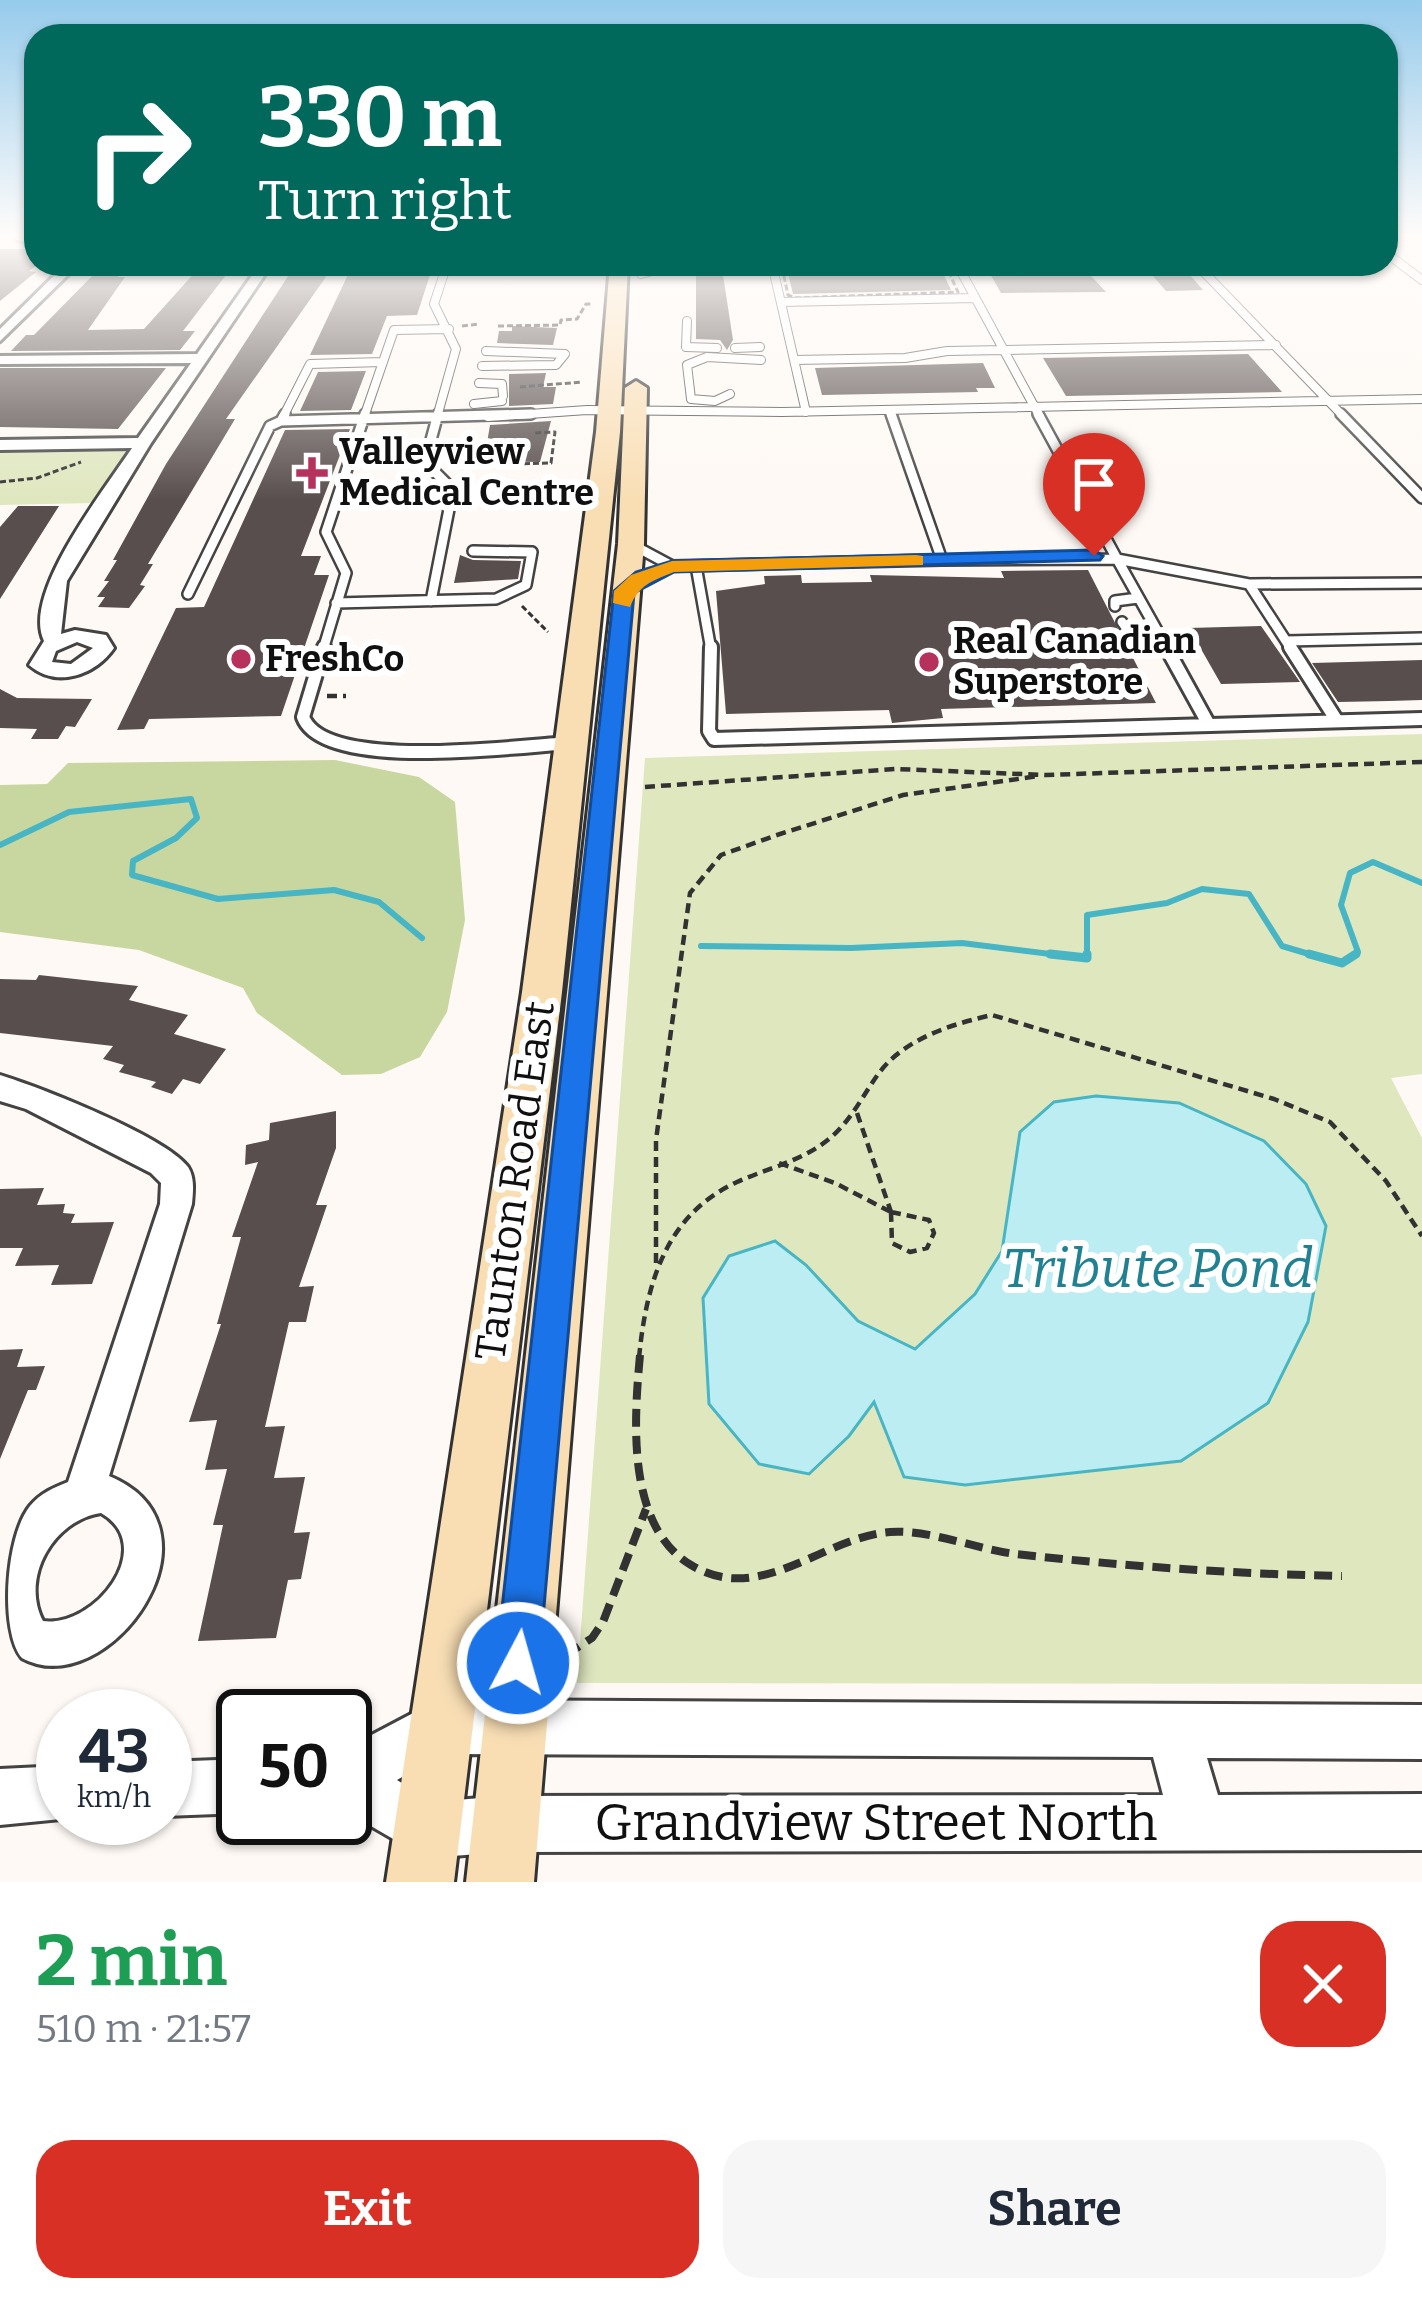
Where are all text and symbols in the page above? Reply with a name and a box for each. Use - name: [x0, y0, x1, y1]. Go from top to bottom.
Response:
- text: 330 m: [258, 67, 502, 168]
- icon: right: [60, 72, 216, 228]
- text: Turn right: [258, 169, 512, 233]
- place label: Valleyview Medical Centre: [339, 430, 594, 515]
- pin: [1043, 433, 1145, 556]
- icon: arrive: [1061, 451, 1127, 517]
- marker: Valleyview Medical Centre: [296, 457, 328, 489]
- place label: Real Canadian Superstore: [953, 619, 1196, 704]
- place label: FreshCo: [265, 637, 404, 681]
- marker: FreshCo: [228, 646, 254, 672]
- marker: Real Canadian Superstore: [916, 649, 942, 675]
- street label: Taunton Road East: [465, 998, 565, 1364]
- water label: Tribute Pond: [1002, 1237, 1314, 1301]
- position arrow: [455, 1600, 581, 1726]
- speed limit sign: 50: [216, 1689, 372, 1845]
- text: 43: [78, 1716, 150, 1788]
- text: km/h: [77, 1779, 151, 1815]
- street label: Grandview Street North: [595, 1792, 1158, 1854]
- text: 2 min: [36, 1918, 227, 2004]
- button: close: [1260, 1921, 1386, 2047]
- text: 510 m · 21:57: [36, 2006, 251, 2052]
- button: Exit: [36, 2140, 699, 2278]
- button: Share: [723, 2140, 1386, 2278]

